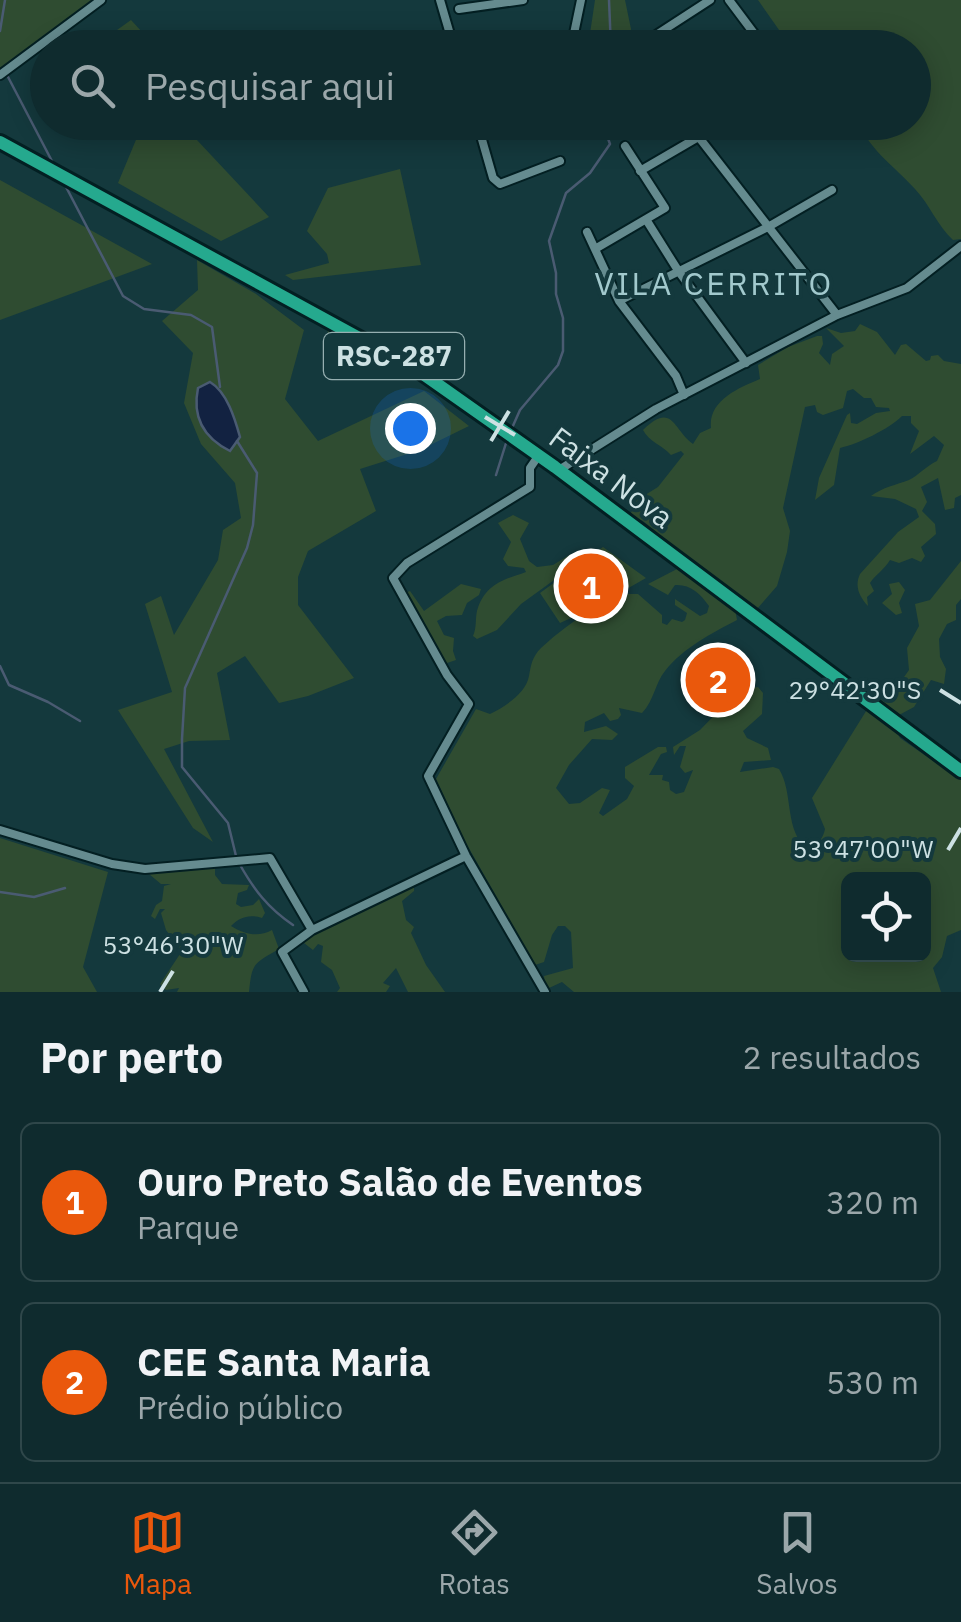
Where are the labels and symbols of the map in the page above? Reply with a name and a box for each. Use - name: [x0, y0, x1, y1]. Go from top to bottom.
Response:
- district label: VILA CERRITO: [594, 262, 834, 304]
- road number: RSC-287: [324, 333, 464, 379]
- your location: [385, 403, 436, 454]
- street label: Faixa Nova: [542, 417, 682, 536]
- pin: 1: [558, 548, 624, 624]
- pin: 2: [686, 642, 750, 718]
- text: 29°42'30"S: [789, 673, 921, 706]
- text: 53°47'00"W: [793, 832, 933, 865]
- text: 53°46'30"W: [103, 928, 243, 961]

